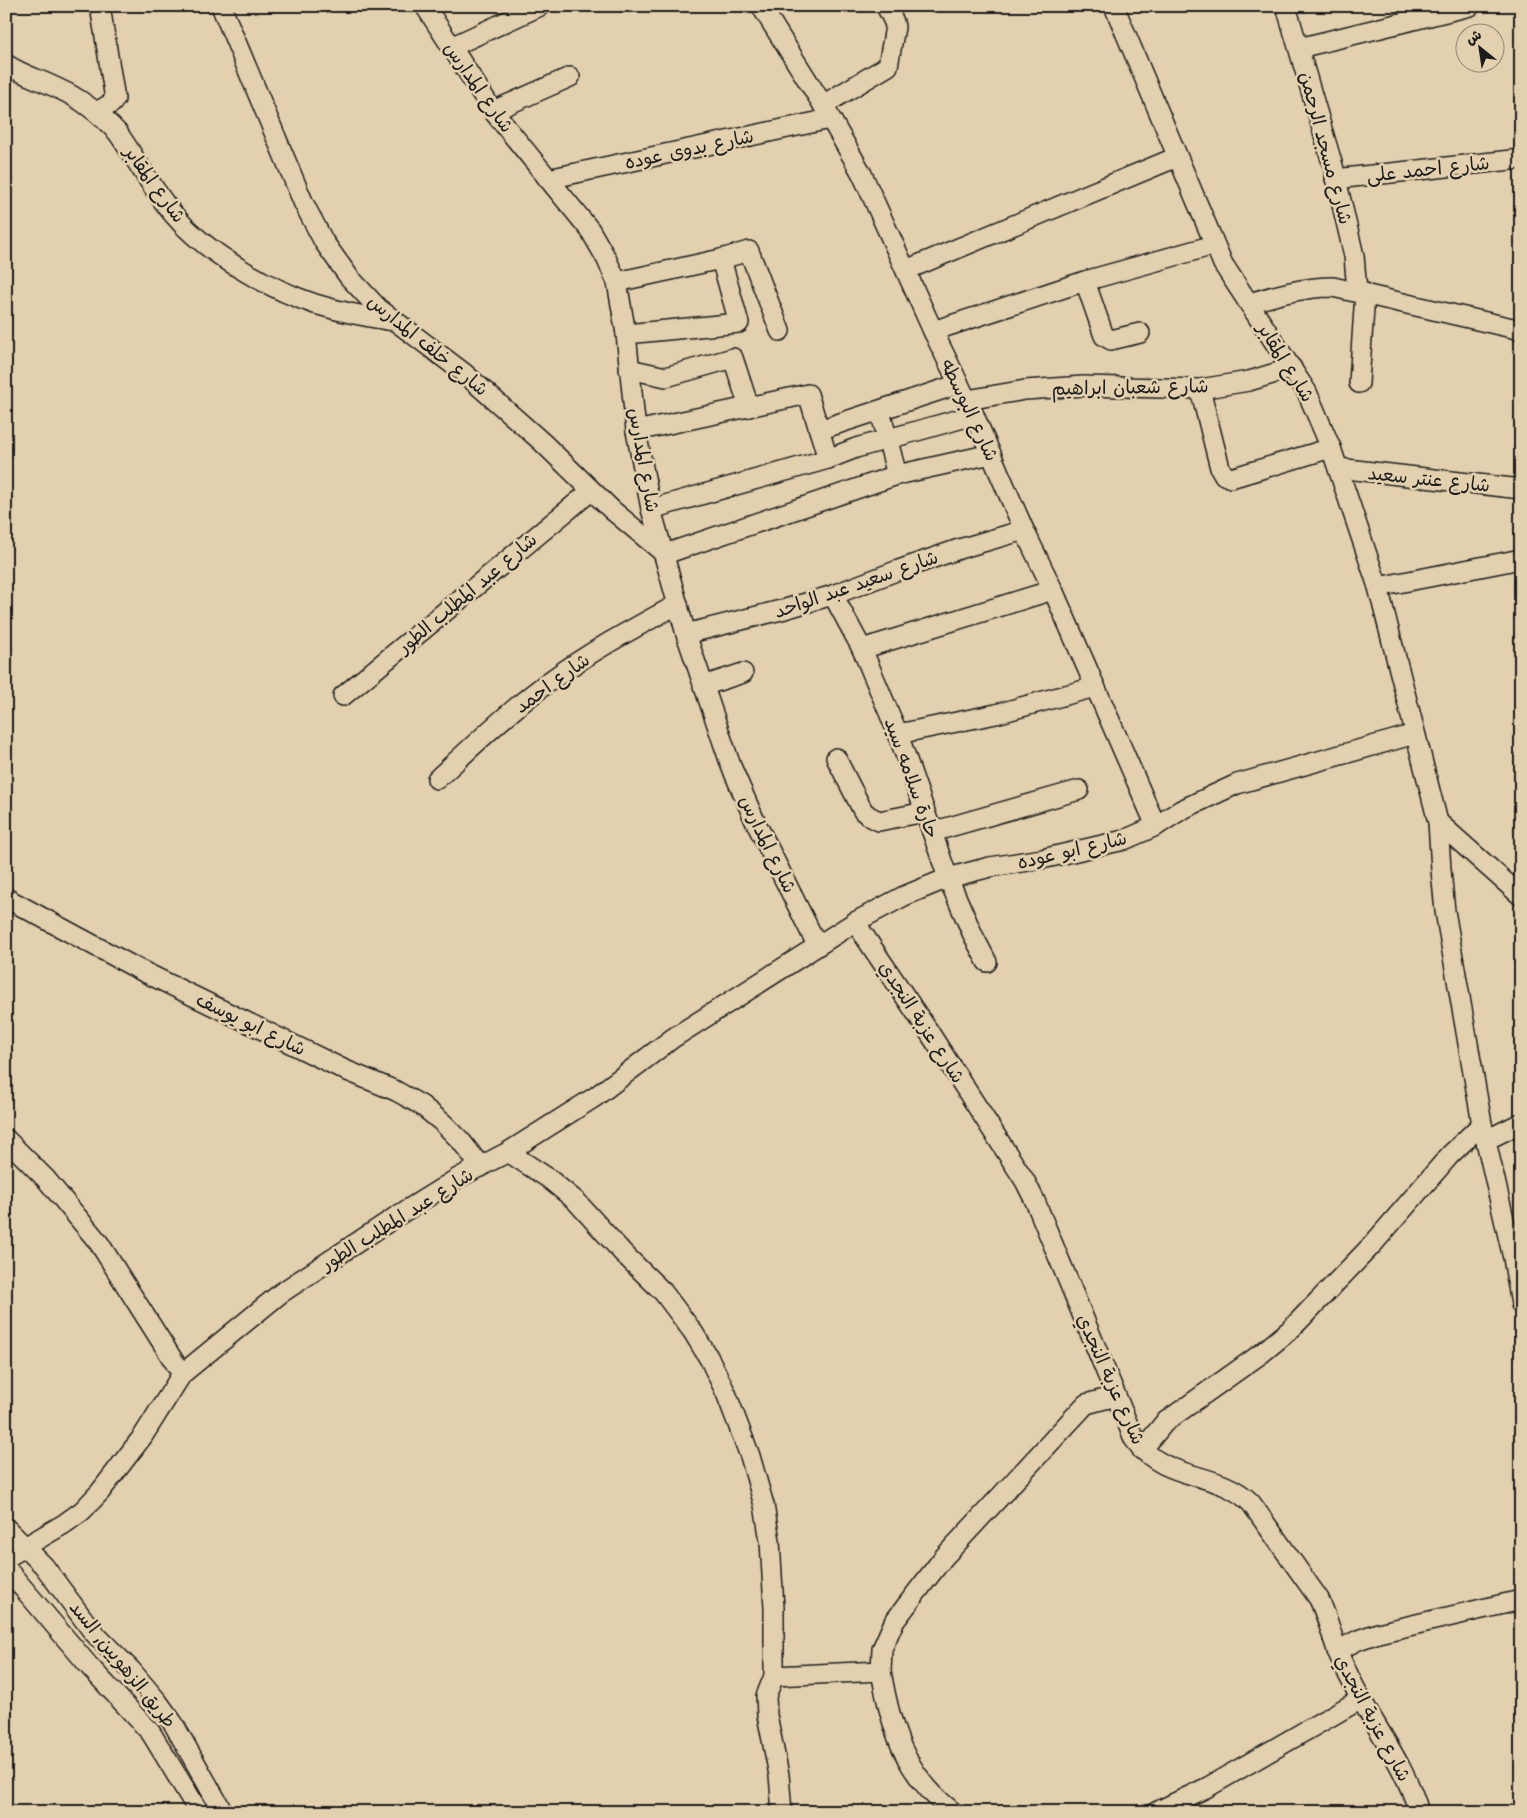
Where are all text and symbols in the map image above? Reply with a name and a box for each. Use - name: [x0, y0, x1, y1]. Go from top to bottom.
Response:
- north arrow: [1454, 22, 1504, 72]
- text: ش: [1462, 25, 1485, 48]
- street label: شارع المدارس: [438, 37, 520, 138]
- street label: شارع مسجد الرحمن: [1293, 69, 1358, 227]
- street label: شارع بدوى عوده: [622, 123, 756, 176]
- street label: شارع المقابر: [117, 139, 191, 228]
- street label: شارع احمد على: [1365, 150, 1491, 189]
- street label: شارع خلف المدارس: [362, 288, 494, 402]
- street label: شارع المقابر: [1250, 316, 1320, 407]
- street label: شارع البوسطه: [934, 355, 1005, 466]
- street label: شارع شعبان ابراهيم: [1051, 373, 1209, 403]
- street label: شارع المدارس: [622, 406, 665, 514]
- street label: شارع عنتر سعيد: [1366, 460, 1491, 499]
- street label: شارع عبد المطلب الطور: [390, 527, 543, 661]
- street label: شارع سعيد عبد الواحد: [771, 544, 942, 625]
- street label: شارع احمد: [509, 647, 595, 720]
- street label: حارة سلامه سيد: [879, 714, 945, 842]
- street label: شارع المدارس: [733, 791, 802, 897]
- street label: شارع ابو عوده: [1015, 825, 1129, 876]
- street label: شارع عزبة النجدي: [872, 956, 971, 1089]
- street label: شارع ابو يوسف: [192, 987, 310, 1062]
- street label: شارع عبد المطلب الطور: [314, 1162, 479, 1278]
- street label: شارع عزبة النجدي: [1069, 1310, 1151, 1449]
- street label: طريق الزهويين, السد: [64, 1595, 182, 1733]
- street label: شارع عزبة النجدي: [1327, 1650, 1417, 1787]

